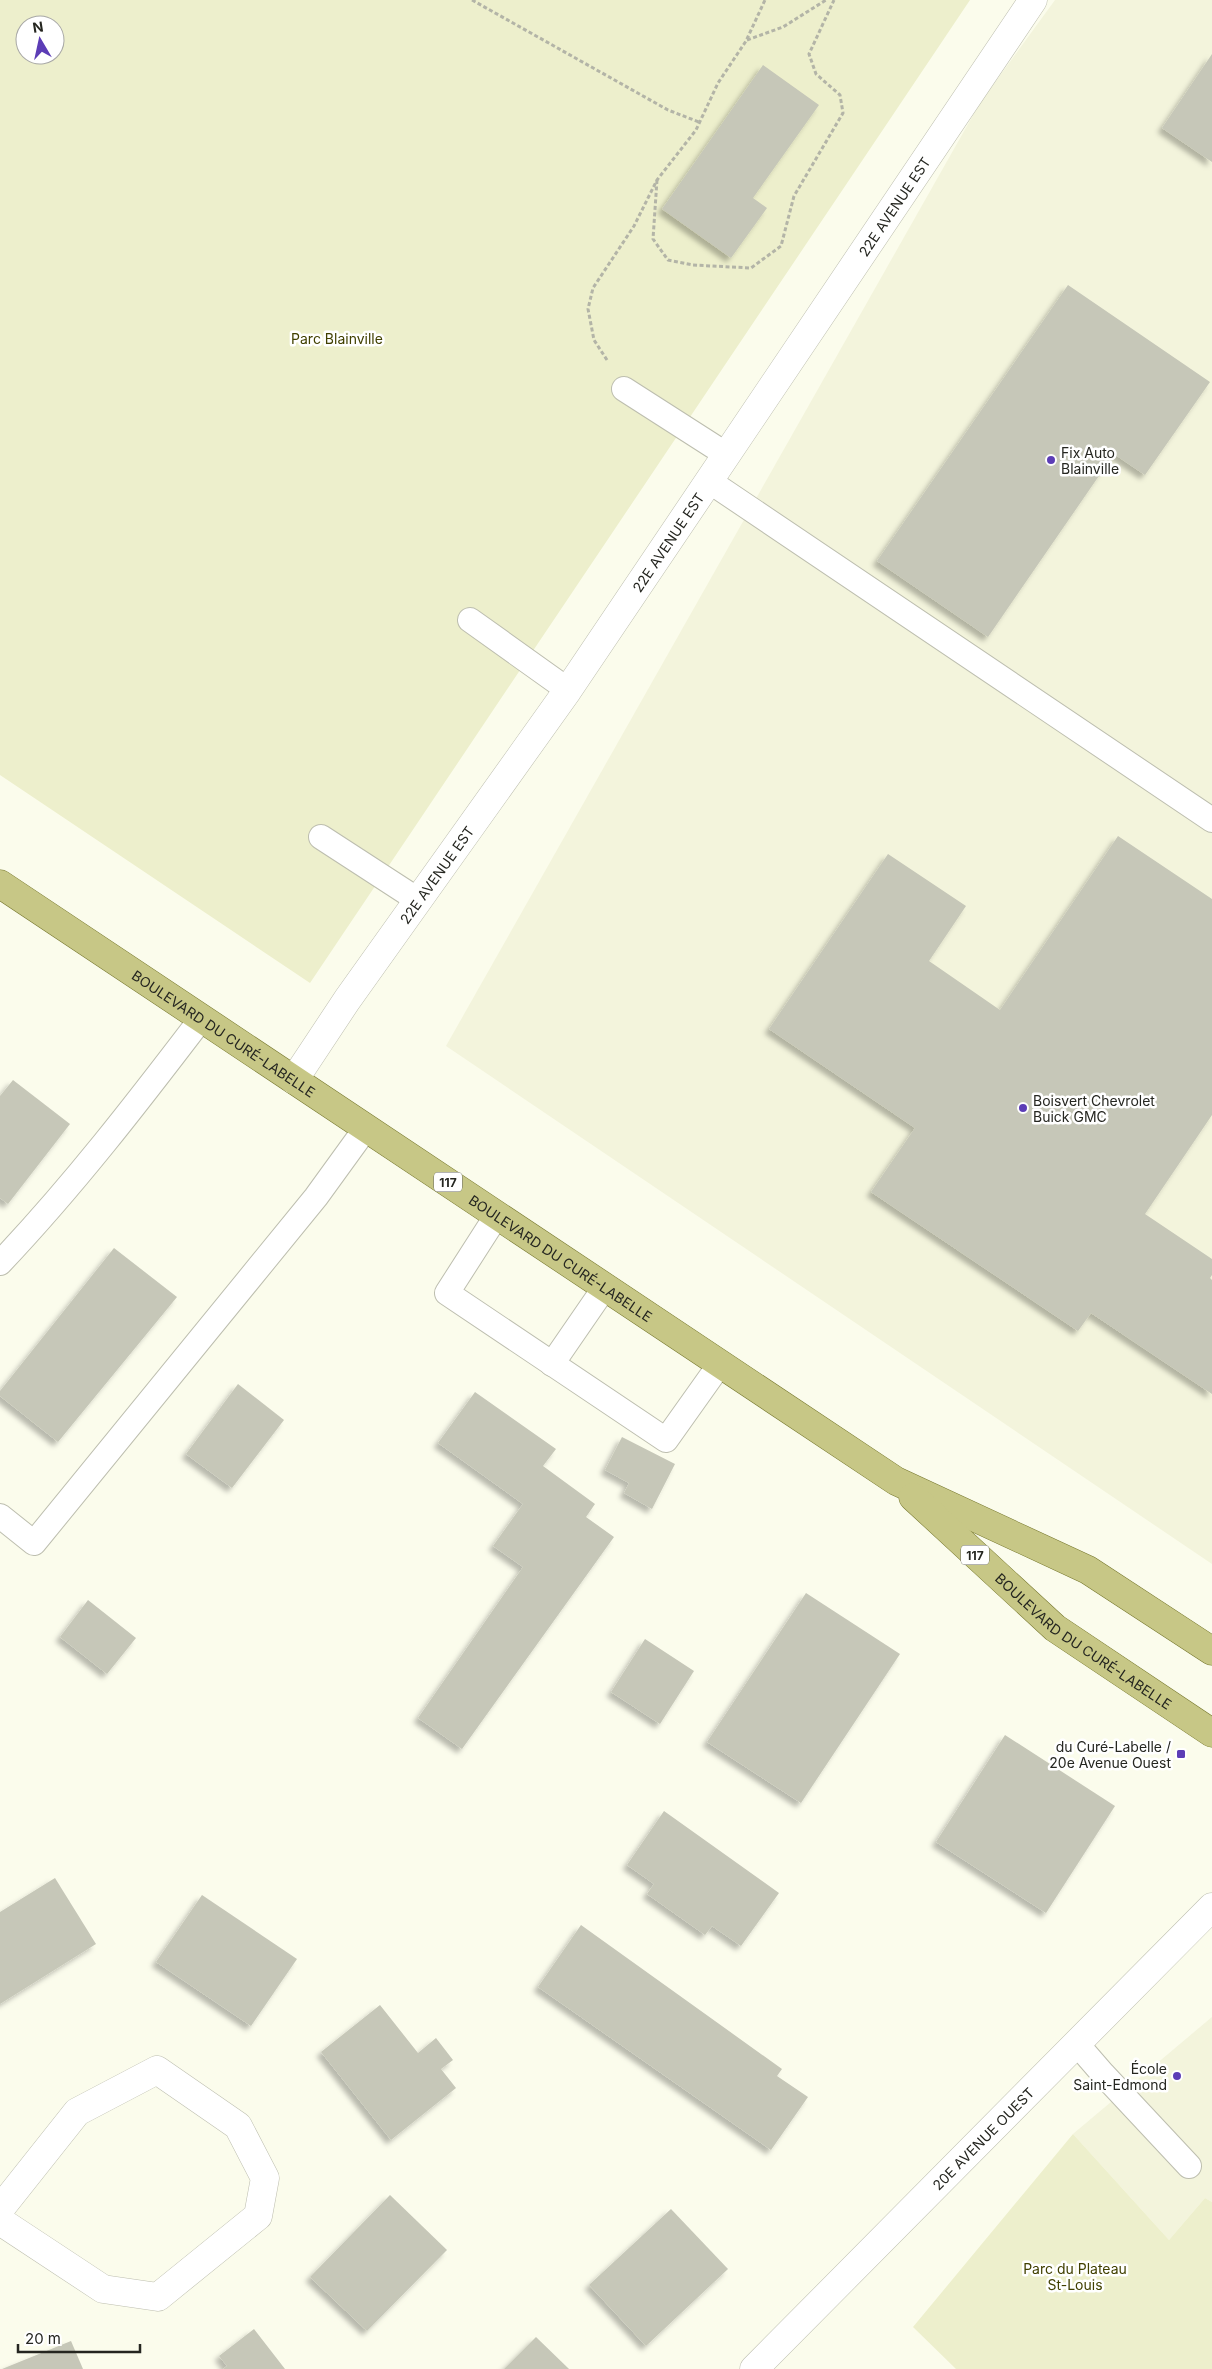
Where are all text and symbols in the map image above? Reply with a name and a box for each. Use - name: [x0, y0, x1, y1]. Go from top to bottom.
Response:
- north arrow: [15, 15, 65, 65]
- text: N: [31, 17, 44, 36]
- street label: 22E AVENUE EST: [855, 153, 933, 259]
- park label: Parc Blainville: [291, 330, 383, 347]
- place label: Fix Auto Blainville: [1061, 444, 1119, 477]
- marker: Fix Auto Blainville: [1045, 454, 1057, 466]
- street label: 22E AVENUE EST: [628, 489, 707, 595]
- street label: 22E AVENUE EST: [396, 822, 477, 927]
- street label: BOULEVARD DU CURÉ-LABELLE: [129, 966, 319, 1100]
- place label: Boisvert Chevrolet Buick GMC: [1033, 1092, 1155, 1125]
- marker: Boisvert Chevrolet Buick GMC: [1017, 1102, 1029, 1114]
- road number: 117: [434, 1172, 462, 1192]
- street label: BOULEVARD DU CURÉ-LABELLE: [466, 1191, 656, 1325]
- road number: 117: [961, 1546, 989, 1564]
- street label: BOULEVARD DU CURÉ-LABELLE: [992, 1569, 1175, 1712]
- place label: du Curé-Labelle / 20e Avenue Ouest: [1049, 1738, 1171, 1771]
- marker: du Curé-Labelle / 20e Avenue Ouest: [1175, 1748, 1187, 1760]
- place label: École Saint-Edmond: [1073, 2060, 1167, 2093]
- marker: École Saint-Edmond: [1171, 2070, 1183, 2082]
- street label: 20E AVENUE OUEST: [928, 2083, 1037, 2193]
- park label: Parc du Plateau St-Louis: [1023, 2260, 1127, 2293]
- scale bar: [18, 2322, 140, 2354]
- text: 20 m: [25, 2329, 61, 2348]

